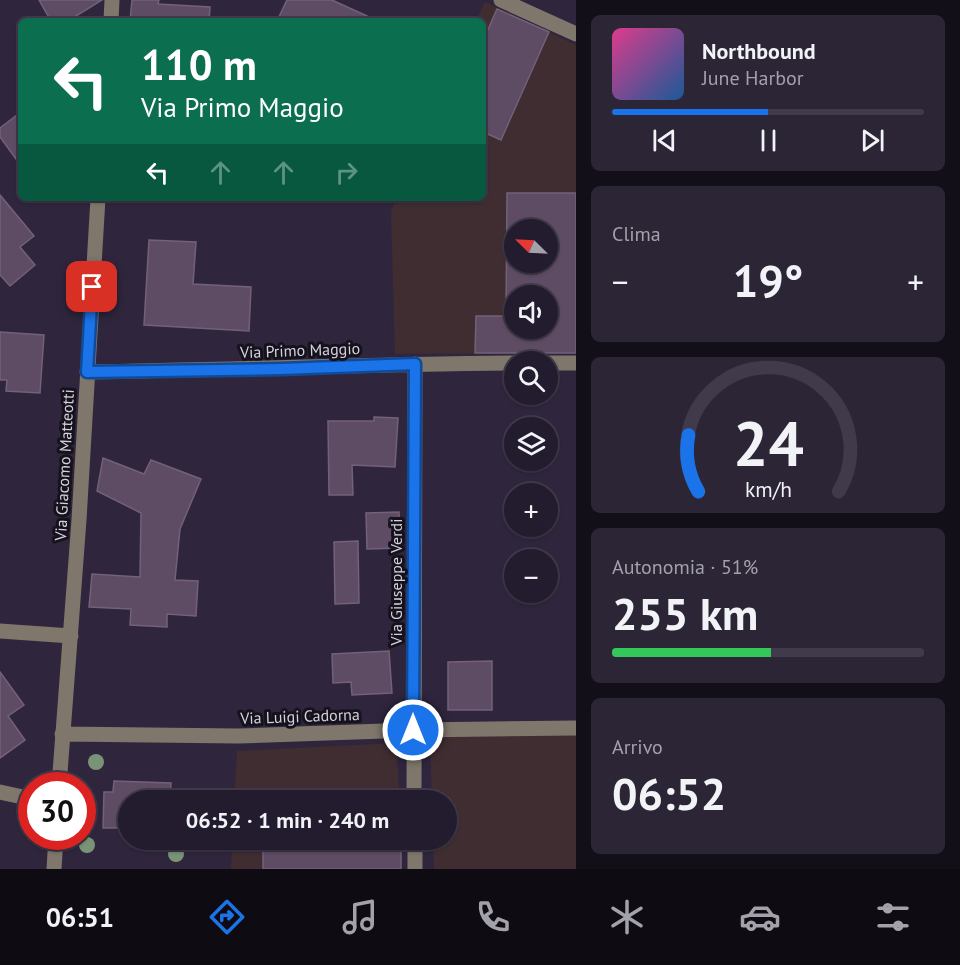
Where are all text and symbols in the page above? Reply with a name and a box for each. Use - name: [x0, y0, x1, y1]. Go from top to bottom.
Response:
- text: 110 m: [141, 37, 257, 92]
- text: Northbound: [702, 37, 816, 65]
- icon: left: [42, 42, 120, 120]
- text: June Harbor: [702, 65, 804, 91]
- text: Via Primo Maggio: [141, 90, 344, 124]
- icon: previous: [648, 124, 681, 157]
- icon: pause: [752, 124, 785, 157]
- icon: next: [856, 124, 889, 157]
- icon: left: [141, 156, 174, 189]
- icon: ahead: [204, 156, 237, 189]
- icon: ahead: [267, 156, 300, 189]
- icon: right: [330, 156, 363, 189]
- north arrow: [504, 219, 558, 273]
- map controls: [504, 219, 558, 603]
- text: Clima: [612, 221, 661, 247]
- text: 19°: [733, 251, 803, 309]
- text: −: [612, 260, 629, 303]
- text: +: [907, 260, 924, 303]
- pin: [66, 261, 117, 312]
- icon: arrive: [75, 270, 108, 303]
- button: sound: [504, 285, 558, 339]
- street label: Via Primo Maggio: [239, 338, 360, 362]
- button: search: [504, 351, 558, 405]
- street label: Via Giacomo Matteotti: [50, 389, 78, 542]
- text: 24: [733, 402, 803, 483]
- button: layers: [504, 417, 558, 471]
- text: km/h: [744, 475, 791, 503]
- button: +: [504, 483, 558, 537]
- street label: Via Giuseppe Verdi: [386, 518, 406, 647]
- button: −: [504, 549, 558, 603]
- text: Autonomia · 51%: [612, 554, 758, 580]
- text: 255 km: [612, 584, 758, 642]
- position arrow: [381, 698, 445, 762]
- street label: Via Luigi Cadorna: [239, 704, 360, 728]
- text: Arrivo: [612, 734, 663, 760]
- text: 06:52: [612, 764, 726, 822]
- speed limit sign: 30: [18, 772, 96, 850]
- text: 06:52 · 1 min · 240 m: [186, 806, 389, 834]
- icon: directions: [206, 896, 248, 938]
- icon: music: [339, 896, 381, 938]
- icon: phone: [472, 896, 514, 938]
- icon: climate: [606, 896, 648, 938]
- icon: car: [739, 896, 781, 938]
- icon: filters: [872, 896, 914, 938]
- text: 06:51: [46, 900, 114, 934]

